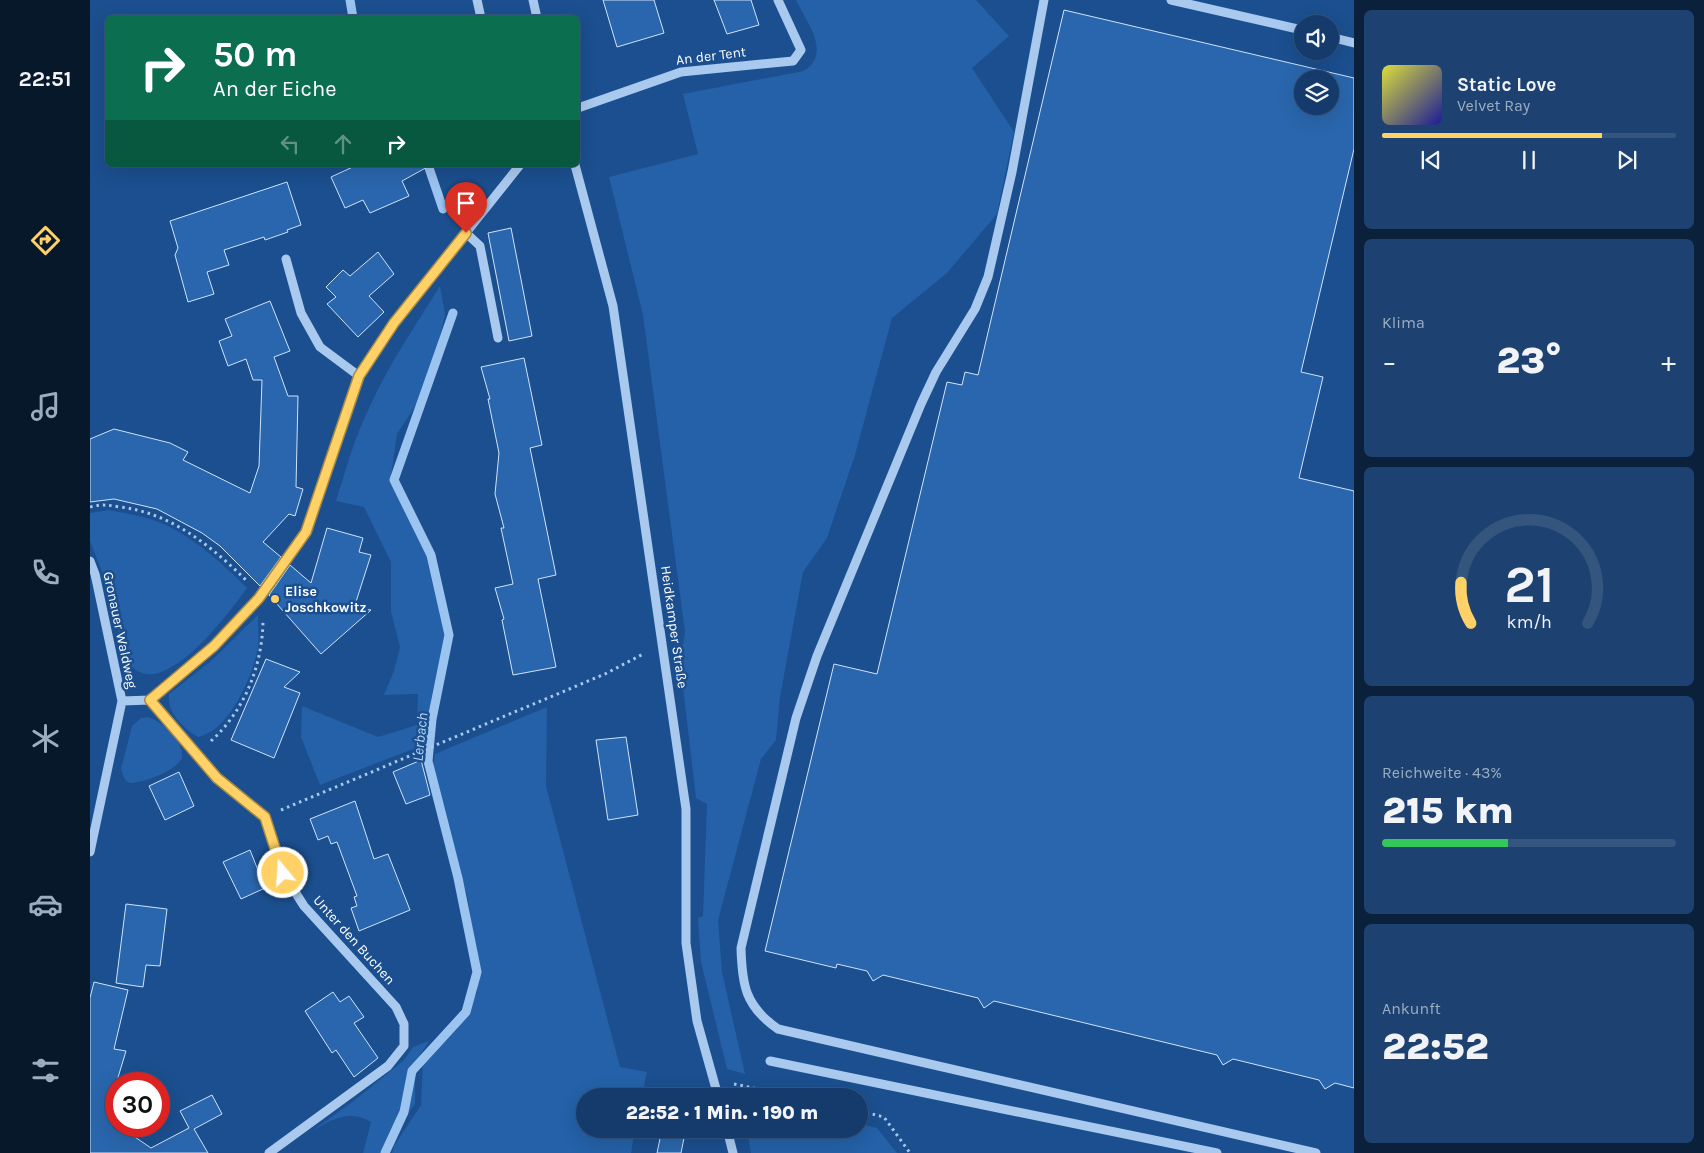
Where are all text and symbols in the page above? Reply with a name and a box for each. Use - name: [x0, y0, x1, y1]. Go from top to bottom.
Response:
- map controls: [1294, 15, 1339, 115]
- button: sound: [1294, 15, 1339, 60]
- text: 50 m: [213, 34, 298, 75]
- icon: right: [130, 35, 195, 100]
- street label: An der Tent: [675, 43, 747, 69]
- text: 22:51: [18, 66, 72, 92]
- button: layers: [1294, 70, 1339, 115]
- text: Static Love: [1457, 74, 1556, 96]
- text: An der Eiche: [213, 76, 337, 102]
- text: Velvet Ray: [1457, 96, 1530, 115]
- icon: left: [276, 130, 304, 158]
- icon: ahead: [329, 130, 357, 158]
- icon: right: [382, 130, 410, 158]
- icon: previous: [1417, 146, 1445, 174]
- icon: pause: [1515, 146, 1543, 174]
- icon: next: [1613, 146, 1641, 174]
- pin: [445, 182, 487, 233]
- icon: arrive: [452, 189, 480, 217]
- icon: directions: [28, 223, 63, 258]
- text: Klima: [1382, 313, 1425, 332]
- text: 23°: [1496, 338, 1562, 383]
- text: −: [1382, 345, 1397, 378]
- text: +: [1661, 345, 1676, 378]
- icon: music: [28, 389, 63, 424]
- text: 21: [1504, 554, 1554, 615]
- icon: phone: [28, 555, 63, 590]
- street label: Heidkamper Straße: [657, 565, 691, 689]
- street label: Gronauer Waldweg: [99, 570, 141, 690]
- place label: Elise Joschkowitz: [285, 583, 367, 616]
- marker: Elise Joschkowitz: [269, 593, 281, 605]
- text: km/h: [1506, 612, 1552, 633]
- water label: Lerbach: [408, 712, 432, 762]
- icon: climate: [28, 721, 63, 756]
- text: Reichweite · 43%: [1382, 763, 1502, 782]
- text: 215 km: [1382, 788, 1514, 833]
- position arrow: [256, 846, 308, 898]
- icon: car: [28, 887, 63, 922]
- street label: Unter den Buchen: [309, 892, 399, 988]
- text: Ankunft: [1382, 999, 1441, 1018]
- text: 22:52: [1382, 1024, 1489, 1069]
- icon: filters: [28, 1053, 63, 1088]
- speed limit sign: 30: [105, 1072, 170, 1137]
- text: 22:52 · 1 Min. · 190 m: [626, 1102, 818, 1124]

